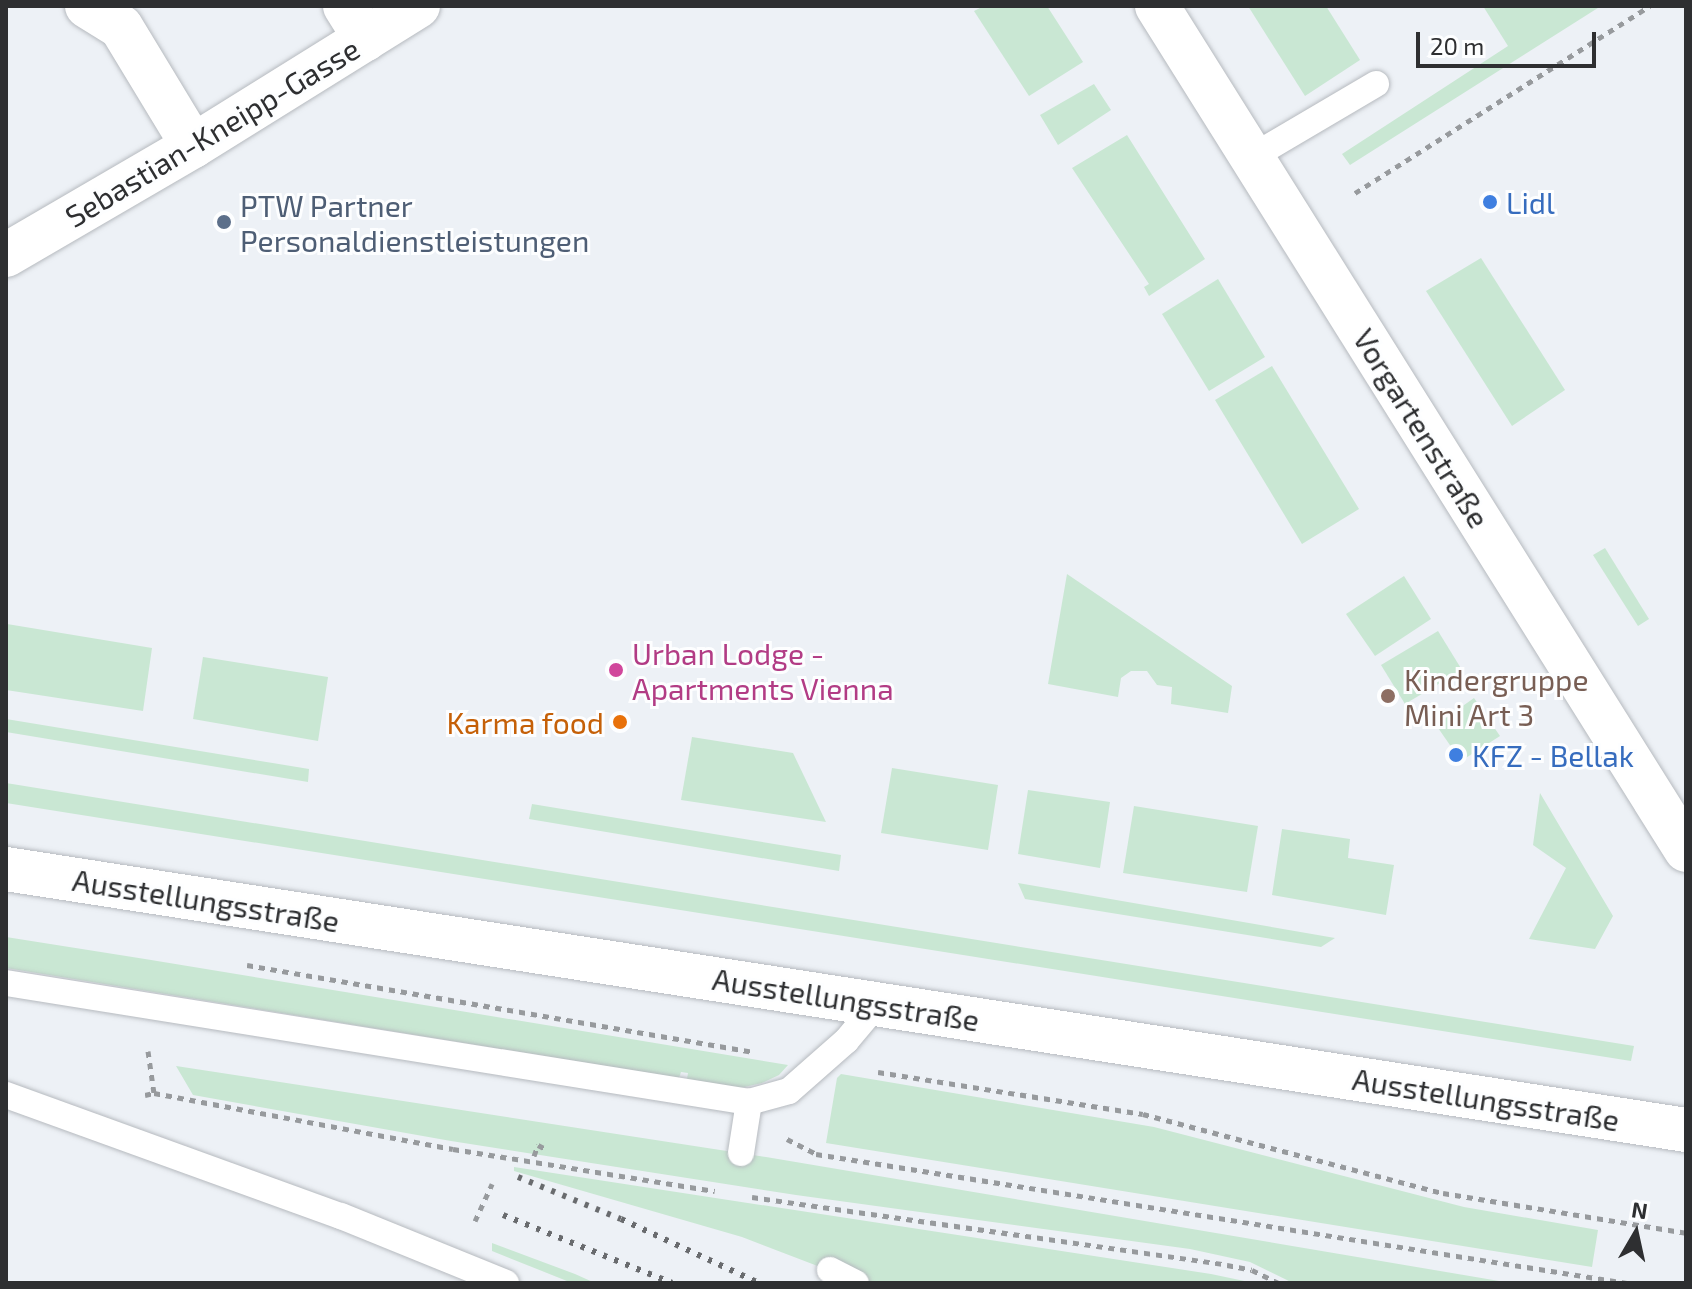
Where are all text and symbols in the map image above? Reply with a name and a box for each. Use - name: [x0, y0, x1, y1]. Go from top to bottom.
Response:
- scale bar: [1420, 16, 1600, 66]
- street label: Sebastian-Kneipp-Gasse: [58, 30, 366, 234]
- text: 20 m: [1430, 31, 1484, 60]
- place label: Lidl: [1506, 184, 1555, 220]
- place label: PTW Partner Personaldienstleistungen: [240, 187, 589, 258]
- marker: Lidl: [1481, 193, 1499, 211]
- marker: PTW Partner Personaldienstleistungen: [215, 213, 233, 231]
- street label: Vorgartenstraße: [1346, 322, 1498, 534]
- place label: Urban Lodge - Apartments Vienna: [632, 635, 894, 706]
- marker: Urban Lodge - Apartments Vienna: [607, 661, 625, 679]
- place label: Kindergruppe Mini Art 3: [1404, 661, 1589, 732]
- marker: Kindergruppe Mini Art 3: [1379, 687, 1397, 705]
- place label: Karma food: [446, 704, 604, 740]
- marker: Karma food: [611, 713, 629, 731]
- place label: KFZ - Bellak: [1472, 737, 1634, 773]
- marker: KFZ - Bellak: [1447, 746, 1465, 764]
- street label: Ausstellungsstraße: [70, 861, 342, 939]
- street label: Ausstellungsstraße: [710, 960, 982, 1038]
- street label: Ausstellungsstraße: [1350, 1060, 1622, 1138]
- north arrow: [1596, 1193, 1676, 1273]
- text: N: [1630, 1195, 1650, 1223]

